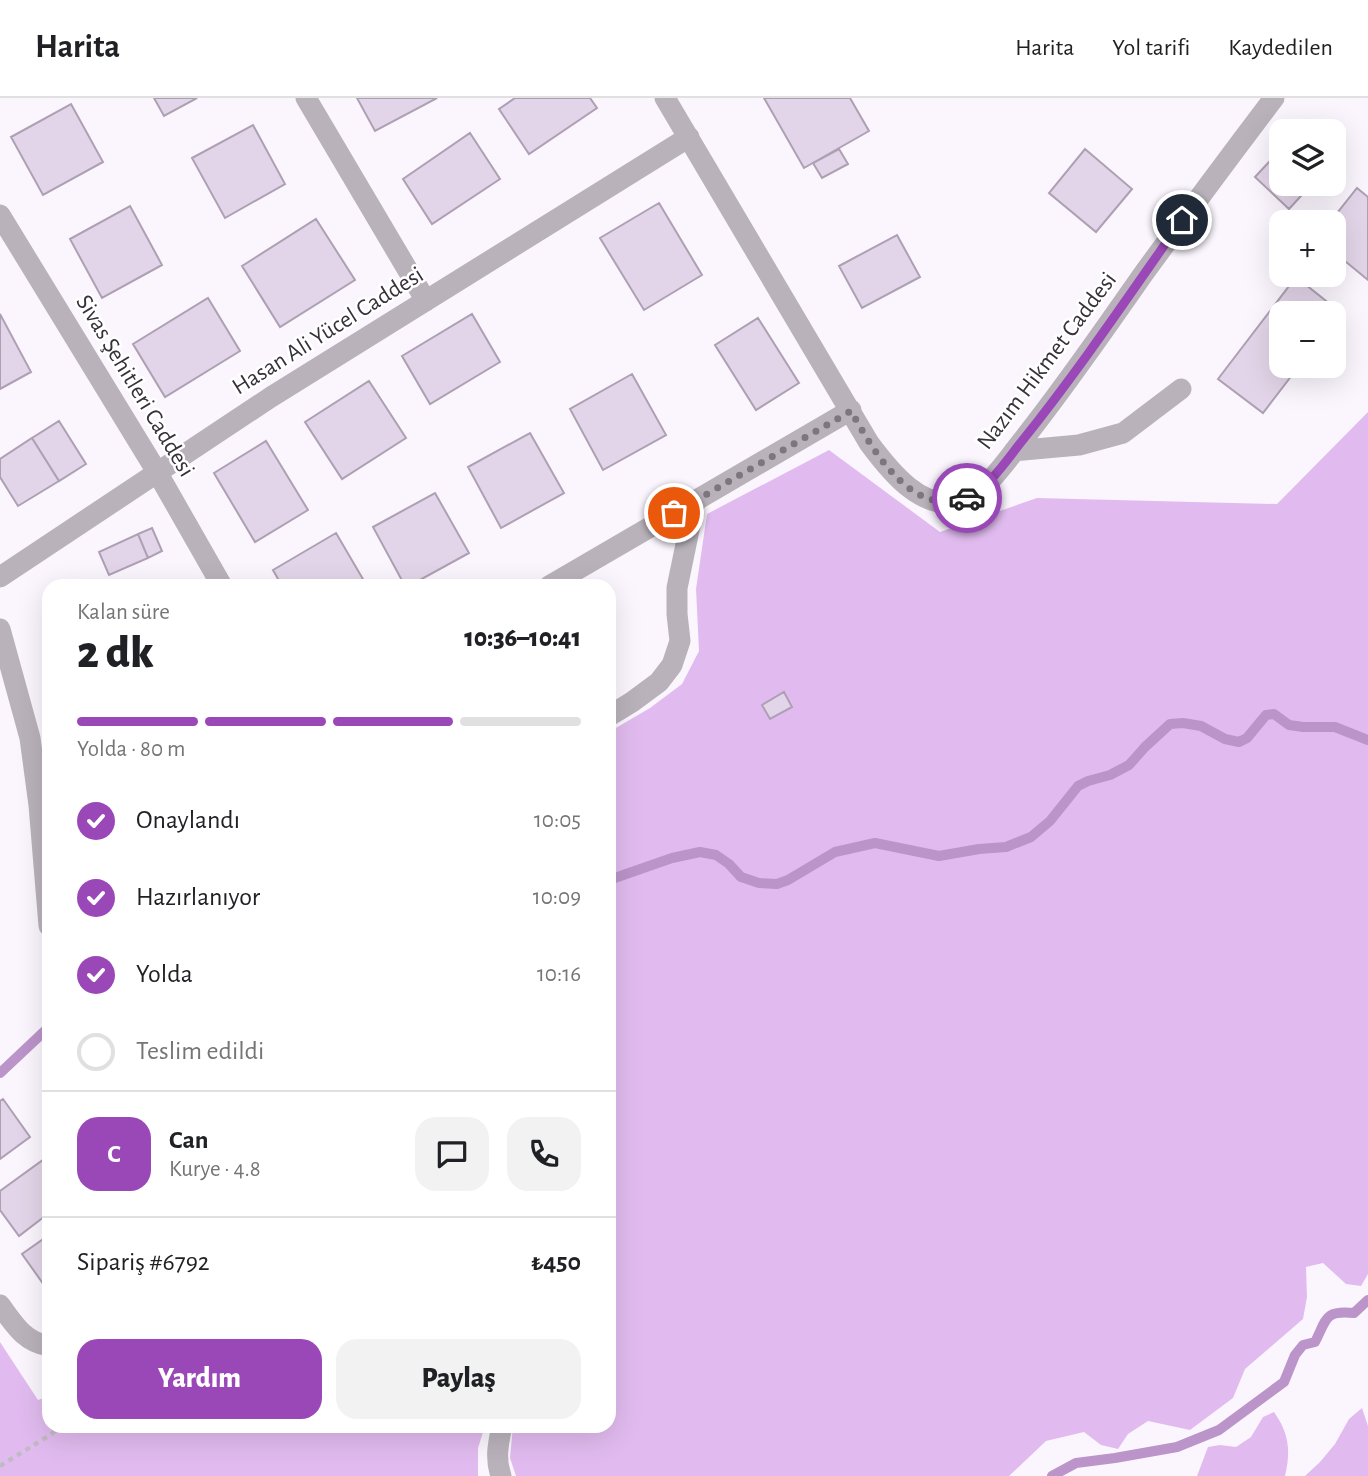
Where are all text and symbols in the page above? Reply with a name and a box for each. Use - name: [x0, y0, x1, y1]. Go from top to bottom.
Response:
- text: Harita: [35, 31, 120, 64]
- text: Harita: [1015, 36, 1074, 60]
- text: Yol tarifi: [1112, 36, 1190, 60]
- text: Kaydedilen: [1228, 36, 1333, 60]
- map controls: [1269, 119, 1346, 378]
- button: layers: [1269, 119, 1346, 196]
- pin: [1152, 190, 1212, 250]
- icon: home: [1163, 201, 1201, 239]
- button: +: [1269, 210, 1346, 287]
- street label: Hasan Ali Yücel Caddesi: [228, 262, 428, 400]
- street label: Nazım Hikmet Caddesi: [973, 268, 1121, 454]
- street label: Sivas Şehitleri Caddesi: [71, 291, 199, 481]
- button: −: [1269, 301, 1346, 378]
- courier: [932, 463, 1002, 533]
- icon: car: [948, 479, 986, 517]
- pin: [644, 483, 704, 543]
- icon: bag: [655, 494, 693, 532]
- text: Kalan süre: [77, 601, 170, 624]
- text: 10:36–10:41: [464, 625, 581, 651]
- text: 2 dk: [77, 630, 154, 676]
- text: Yolda · 80 m: [77, 738, 185, 761]
- icon: check: [77, 802, 115, 840]
- text: Onaylandı: [136, 807, 240, 833]
- text: 10:05: [534, 809, 581, 832]
- icon: check: [77, 879, 115, 917]
- text: Hazırlanıyor: [136, 884, 260, 910]
- text: 10:09: [533, 886, 581, 909]
- icon: check: [77, 956, 115, 994]
- text: Yolda: [136, 961, 193, 987]
- text: 10:16: [537, 963, 581, 986]
- text: Teslim edildi: [136, 1038, 264, 1064]
- button: chat: [415, 1117, 489, 1191]
- button: phone: [507, 1117, 581, 1191]
- text: Can: [169, 1127, 209, 1153]
- text: C: [107, 1141, 121, 1167]
- text: Kurye · 4.8: [169, 1158, 261, 1181]
- text: Sipariş #6792: [77, 1249, 210, 1275]
- text: ₺450: [531, 1249, 581, 1275]
- button: Yardım: [77, 1339, 322, 1419]
- button: Paylaş: [336, 1339, 581, 1419]

